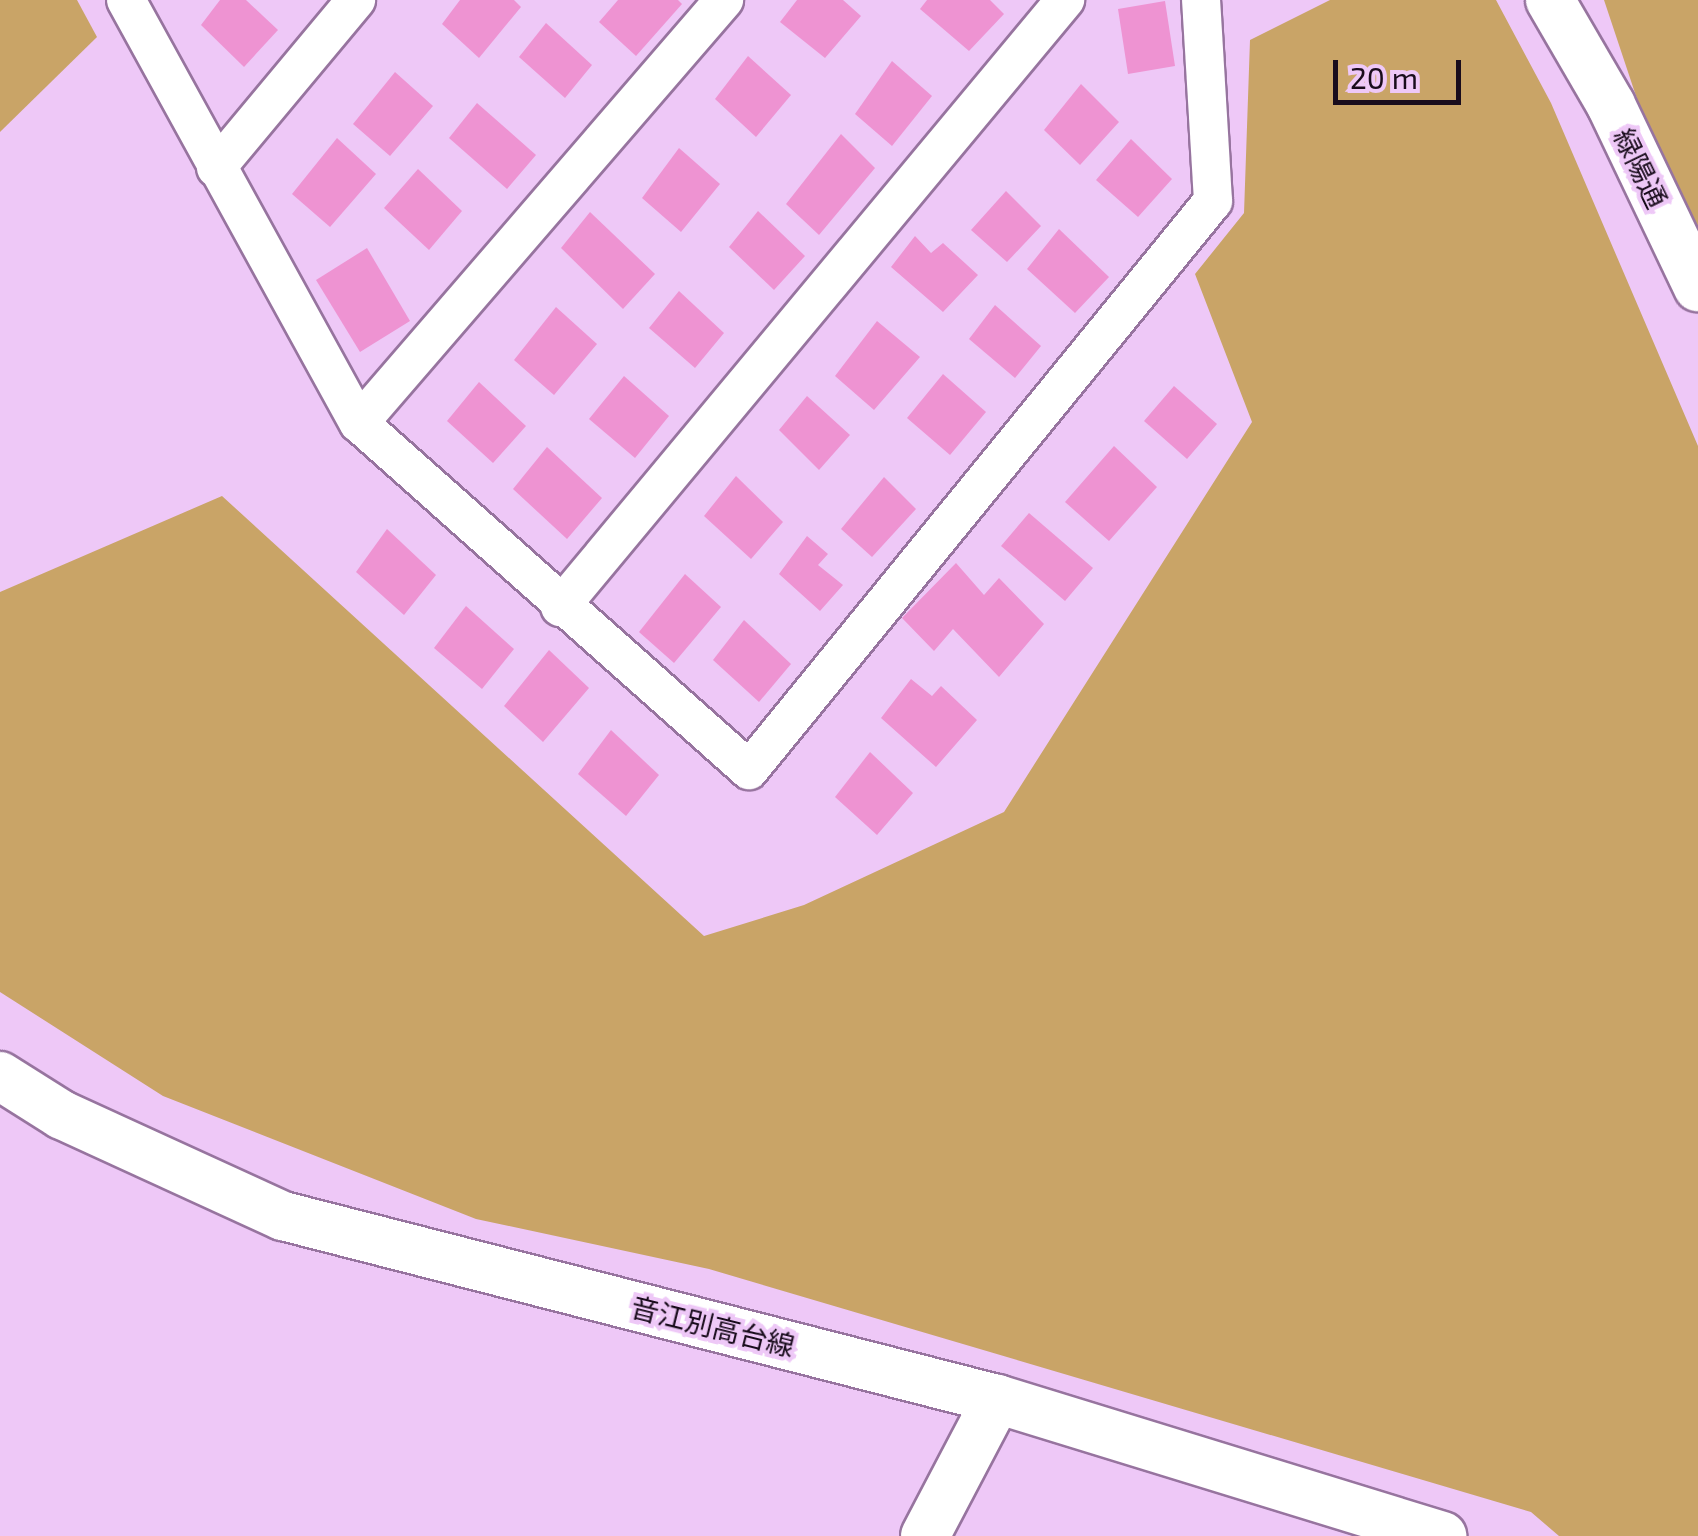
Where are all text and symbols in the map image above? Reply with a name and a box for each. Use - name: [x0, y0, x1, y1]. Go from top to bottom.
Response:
- scale bar: [1338, 40, 1466, 102]
- text: 20 m: [1350, 59, 1418, 95]
- street label: 緑陽通: [1607, 123, 1675, 213]
- street label: 音江別高台線: [627, 1289, 799, 1363]

